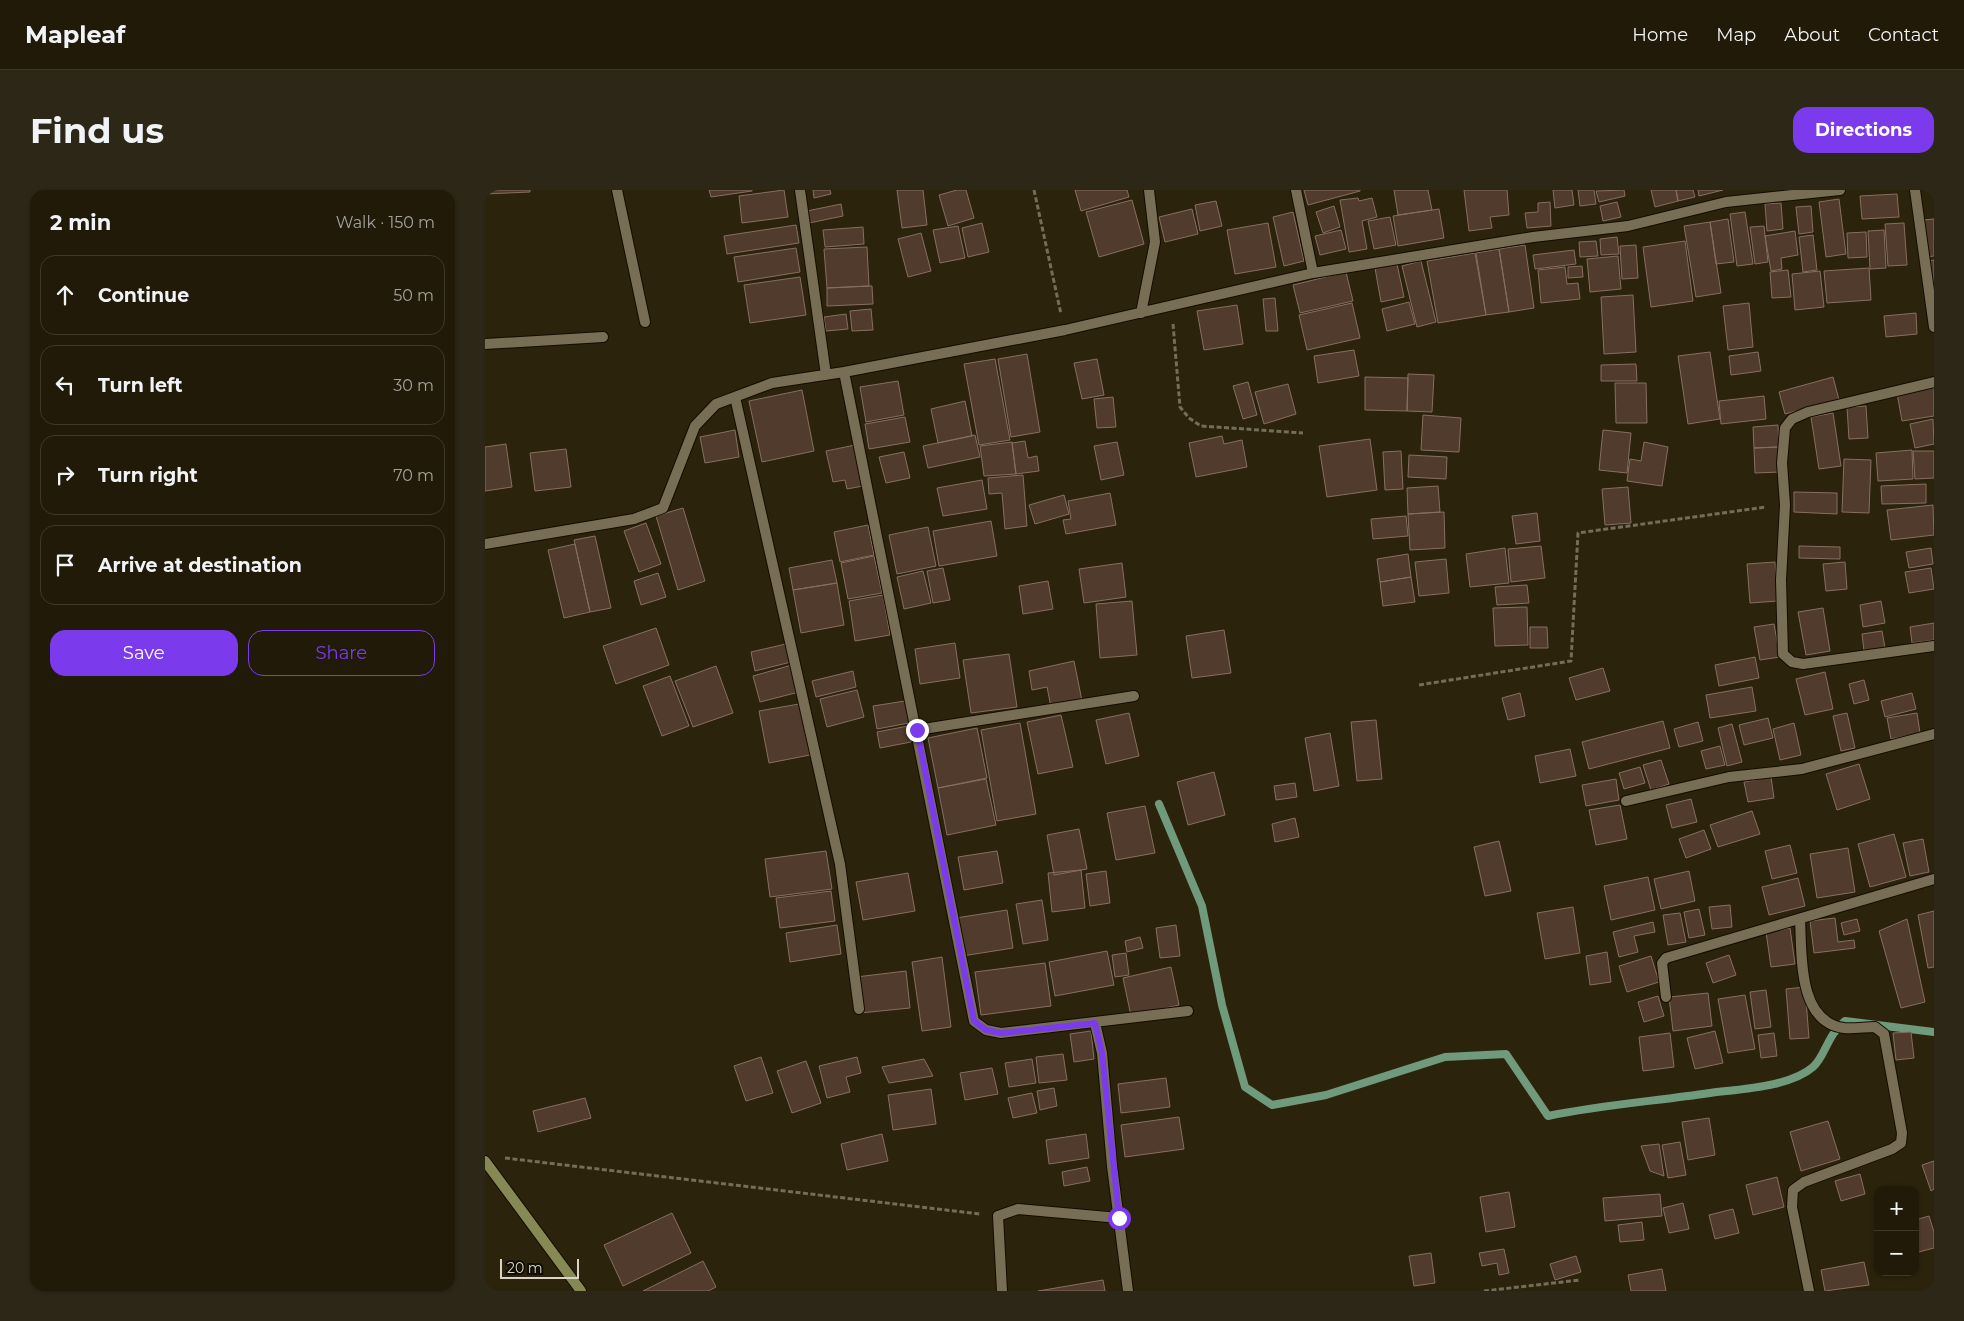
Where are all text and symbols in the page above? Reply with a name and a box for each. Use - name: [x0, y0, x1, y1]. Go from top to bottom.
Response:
- text: Mapleaf: [25, 20, 125, 49]
- text: Home: [1632, 24, 1688, 46]
- text: Map: [1716, 24, 1756, 46]
- text: About: [1784, 24, 1840, 46]
- text: Contact: [1868, 24, 1939, 46]
- button: Directions: [1793, 107, 1934, 153]
- text: Find us: [30, 109, 164, 152]
- text: 2 min: [50, 210, 111, 235]
- text: Walk · 150 m: [336, 213, 435, 232]
- icon: ahead: [51, 281, 79, 309]
- text: Continue: [98, 284, 189, 307]
- text: 50 m: [393, 286, 434, 305]
- icon: left: [51, 371, 79, 399]
- text: Turn left: [98, 374, 183, 397]
- text: 30 m: [393, 376, 434, 395]
- icon: right: [51, 461, 79, 489]
- text: Turn right: [98, 464, 198, 487]
- text: 70 m: [393, 466, 434, 485]
- icon: arrive: [51, 551, 79, 579]
- text: Arrive at destination: [98, 554, 302, 577]
- button: Save: [50, 630, 238, 676]
- button: Share: [248, 630, 435, 676]
- route end: [906, 719, 929, 742]
- map controls: [1874, 1186, 1919, 1276]
- button: +: [1874, 1186, 1919, 1231]
- route start: [1108, 1207, 1131, 1230]
- button: −: [1874, 1231, 1919, 1276]
- scale bar: [500, 1256, 579, 1279]
- text: 20 m: [507, 1259, 543, 1277]

